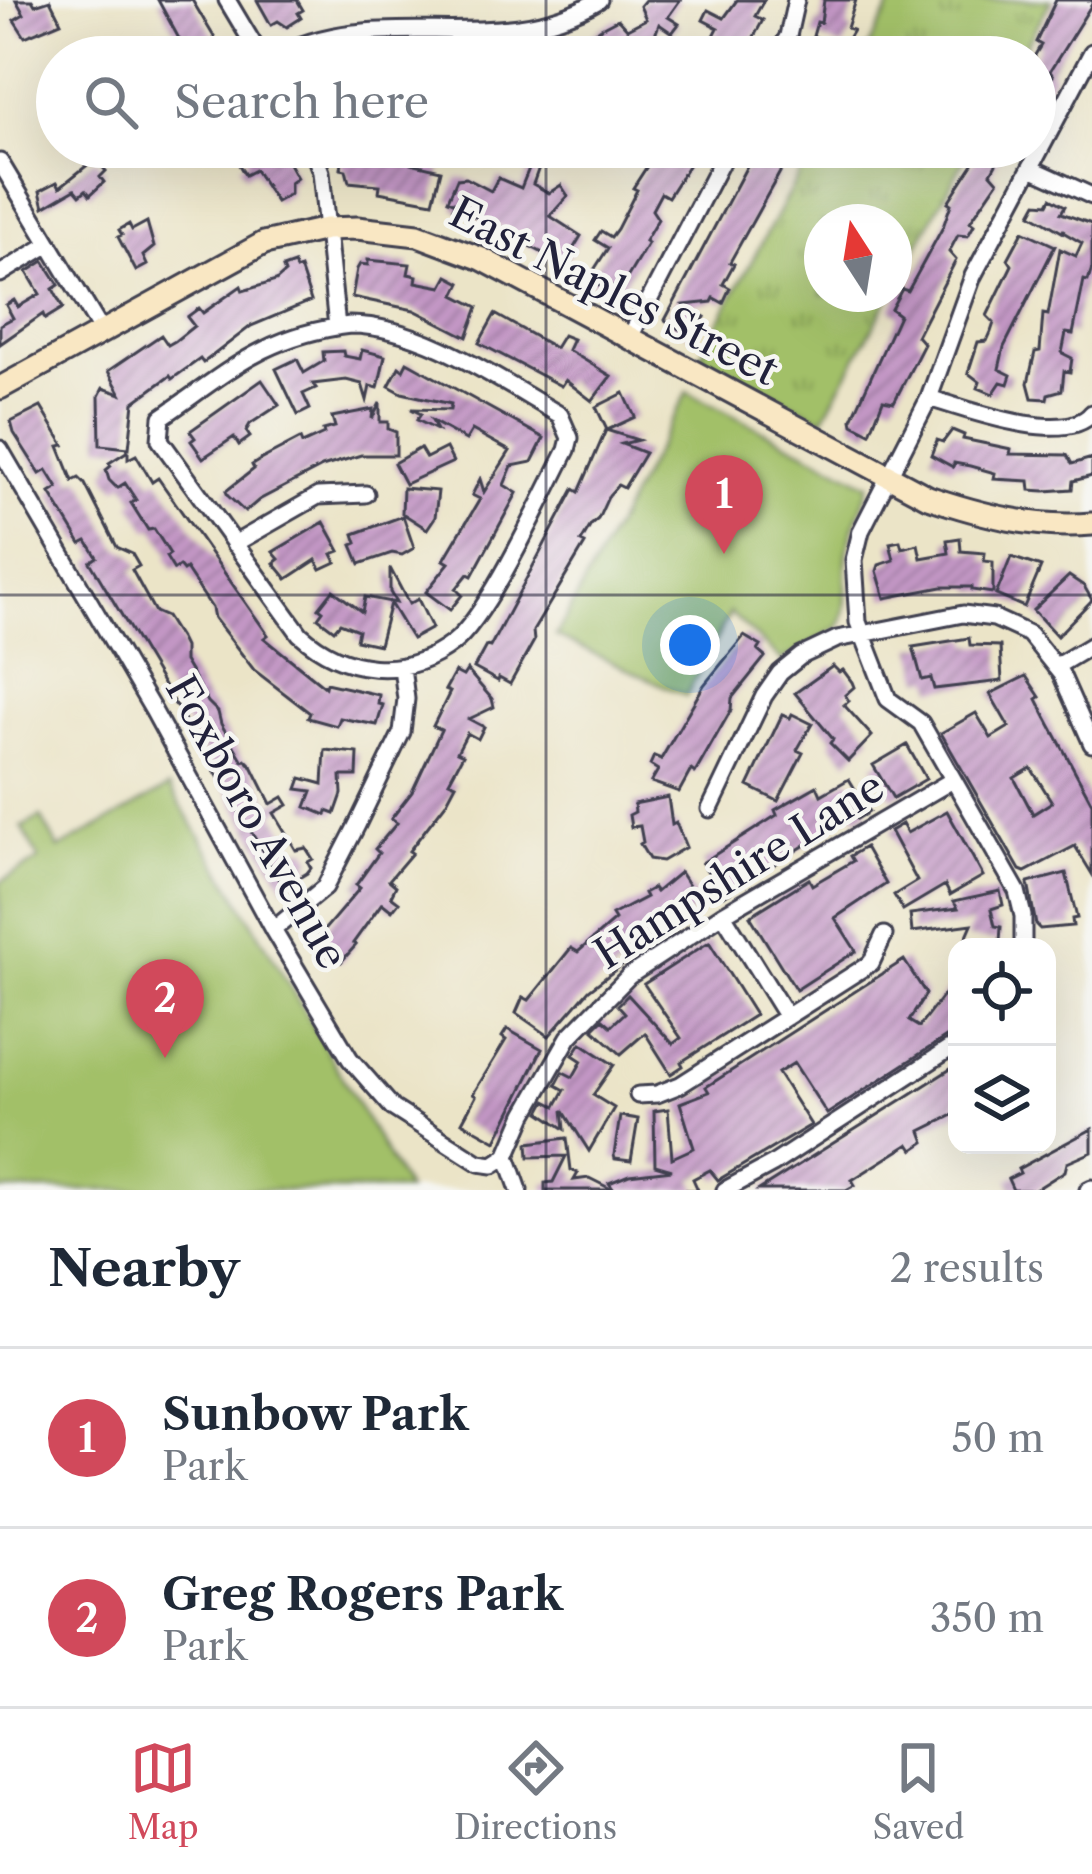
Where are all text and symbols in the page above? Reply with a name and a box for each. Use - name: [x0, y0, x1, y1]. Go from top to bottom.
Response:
- search box: [36, 36, 1056, 168]
- icon: search: [78, 69, 144, 135]
- text: Search here: [174, 74, 429, 130]
- street label: East Naples Street: [441, 186, 787, 396]
- north arrow: [804, 204, 912, 312]
- pin: 1: [685, 455, 763, 554]
- your location: [660, 615, 720, 675]
- street label: Foxboro Avenue: [155, 666, 359, 978]
- street label: Hampshire Lane: [585, 760, 893, 980]
- map controls: [948, 938, 1056, 1154]
- button: locate: [948, 938, 1056, 1046]
- pin: 2: [126, 959, 204, 1058]
- button: layers: [948, 1046, 1056, 1154]
- text: Nearby: [48, 1237, 240, 1299]
- text: 2 results: [890, 1244, 1044, 1292]
- text: Sunbow Park: [162, 1386, 469, 1442]
- text: 1: [78, 1414, 96, 1462]
- text: 50 m: [951, 1414, 1044, 1462]
- text: Park: [162, 1442, 247, 1490]
- text: Greg Rogers Park: [162, 1566, 563, 1622]
- text: 2: [75, 1594, 99, 1642]
- text: 350 m: [930, 1594, 1044, 1642]
- text: Park: [162, 1622, 247, 1670]
- tab: Map: [128, 1735, 199, 1848]
- tab: Directions: [454, 1735, 617, 1848]
- tab: Saved: [873, 1735, 964, 1848]

